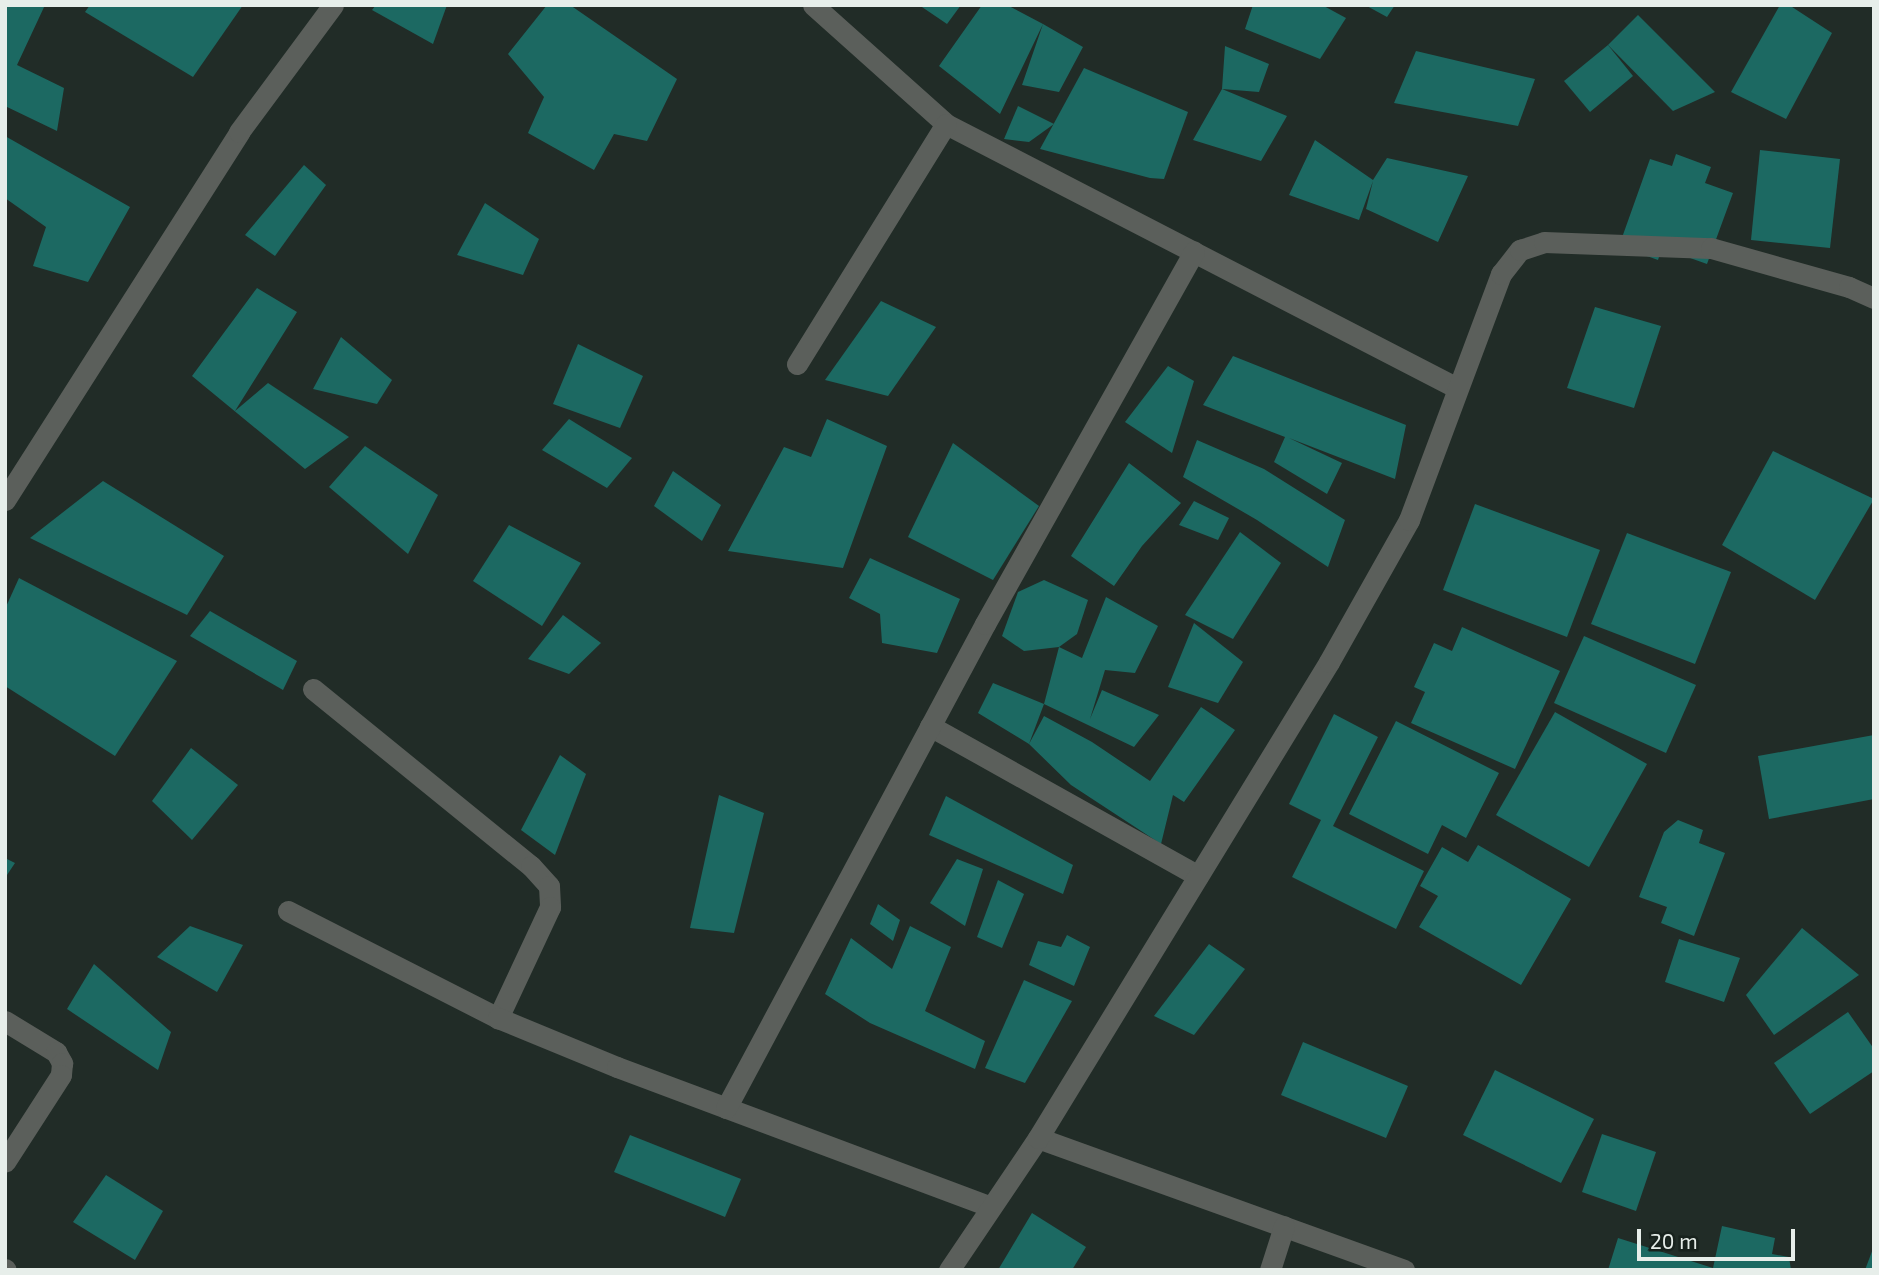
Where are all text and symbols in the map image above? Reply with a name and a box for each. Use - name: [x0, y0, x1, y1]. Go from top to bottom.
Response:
- scale bar: [1641, 1216, 1798, 1260]
- text: 20 m: [1650, 1228, 1698, 1253]

